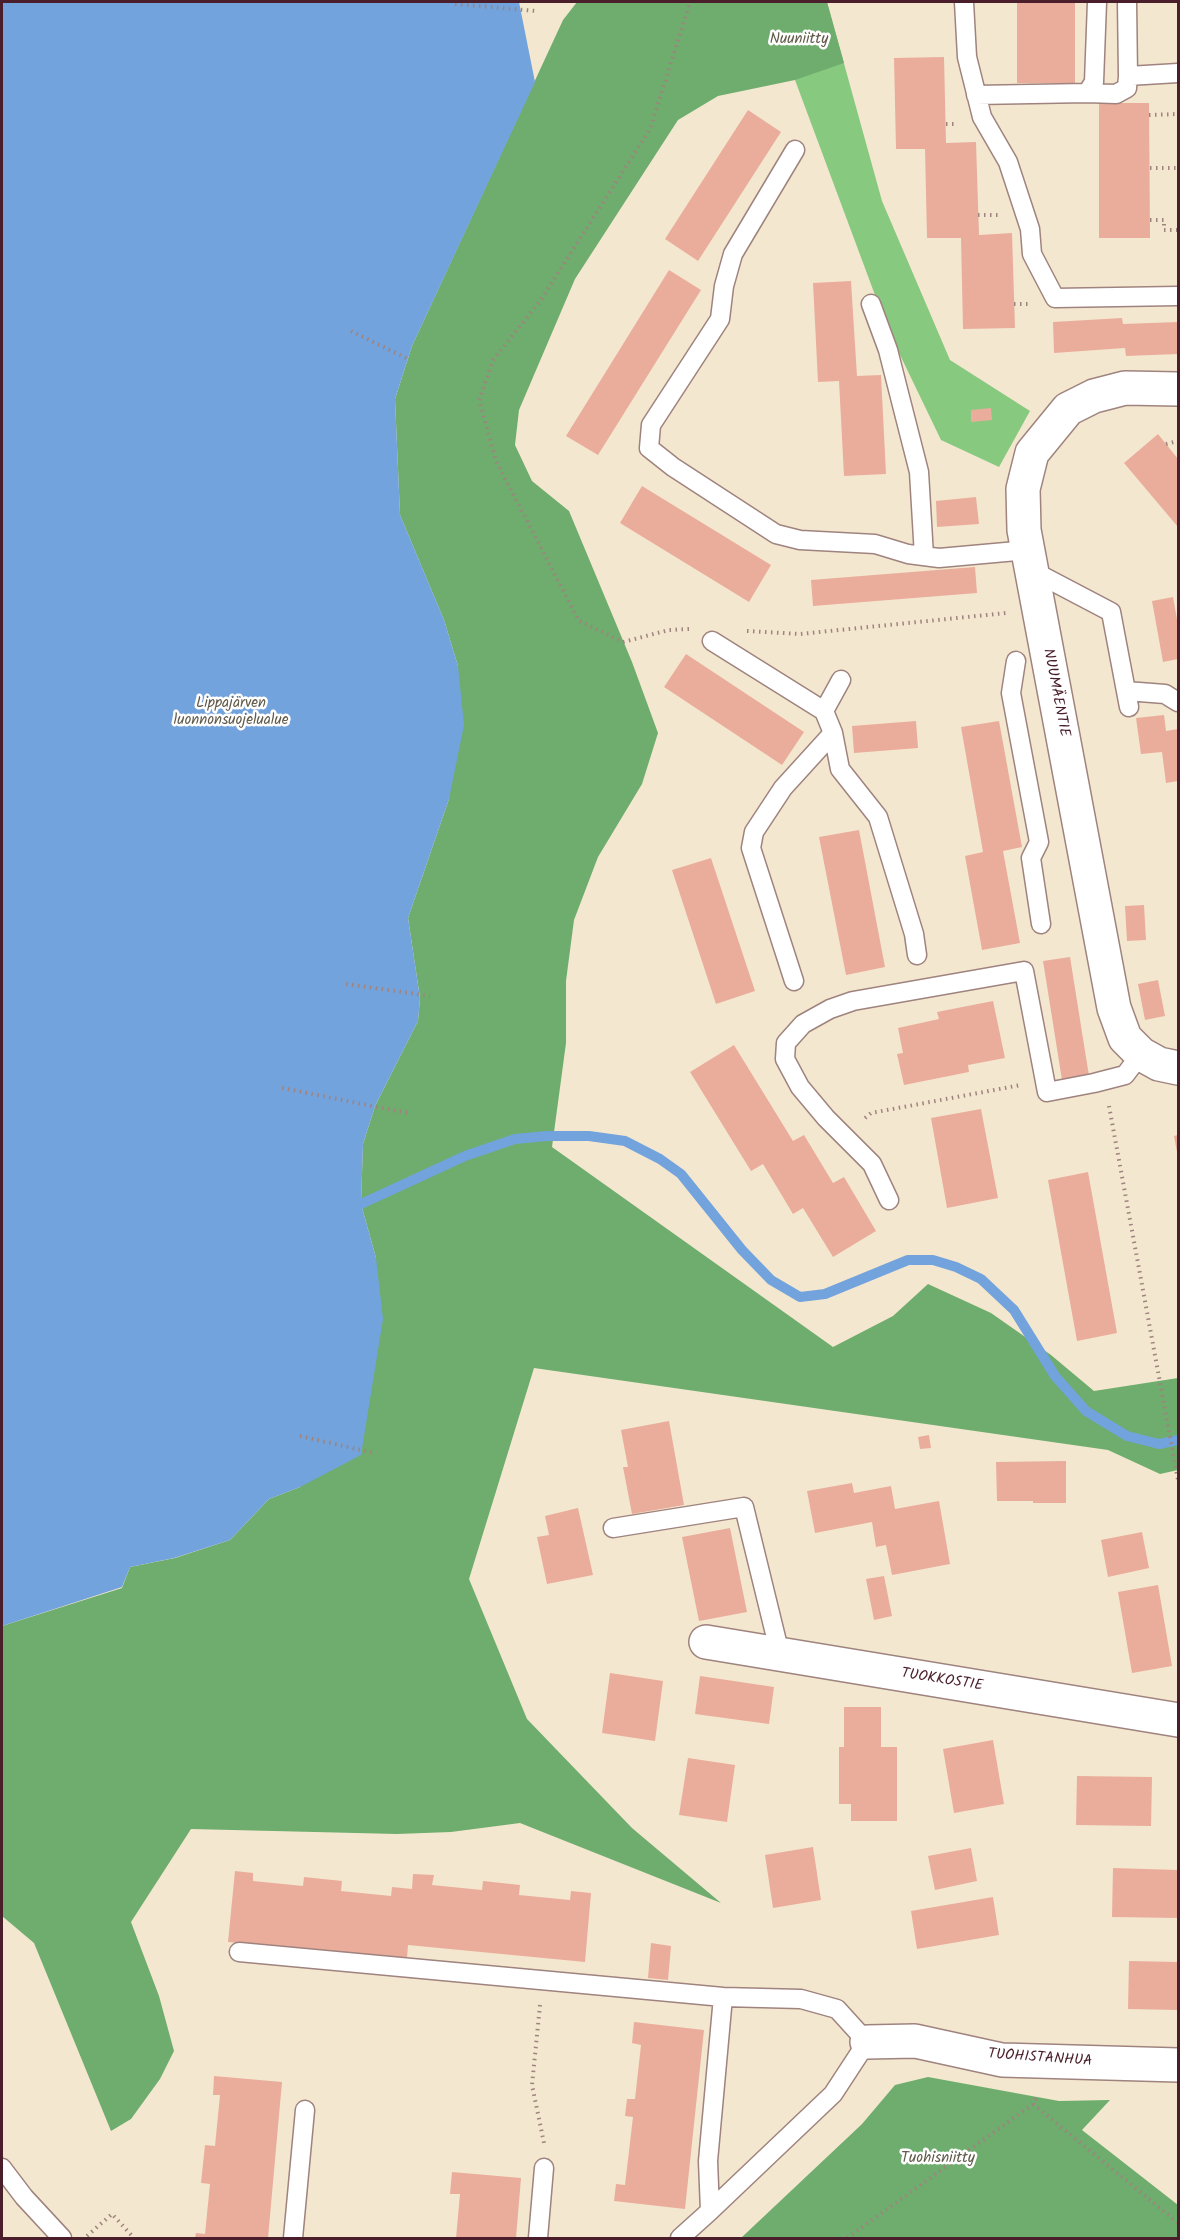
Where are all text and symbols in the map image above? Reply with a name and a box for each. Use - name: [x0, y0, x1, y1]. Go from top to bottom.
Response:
- park label: Nuuniitty: [770, 31, 828, 49]
- street label: NUUMÄENTIE: [1038, 647, 1072, 739]
- park label: Lippajärven luonnonsuojelualue: [174, 695, 288, 730]
- street label: TUOKKOSTIE: [900, 1666, 984, 1696]
- street label: TUOHISTANHUA: [987, 2046, 1093, 2072]
- park label: Tuohisniitty: [901, 2150, 975, 2168]

